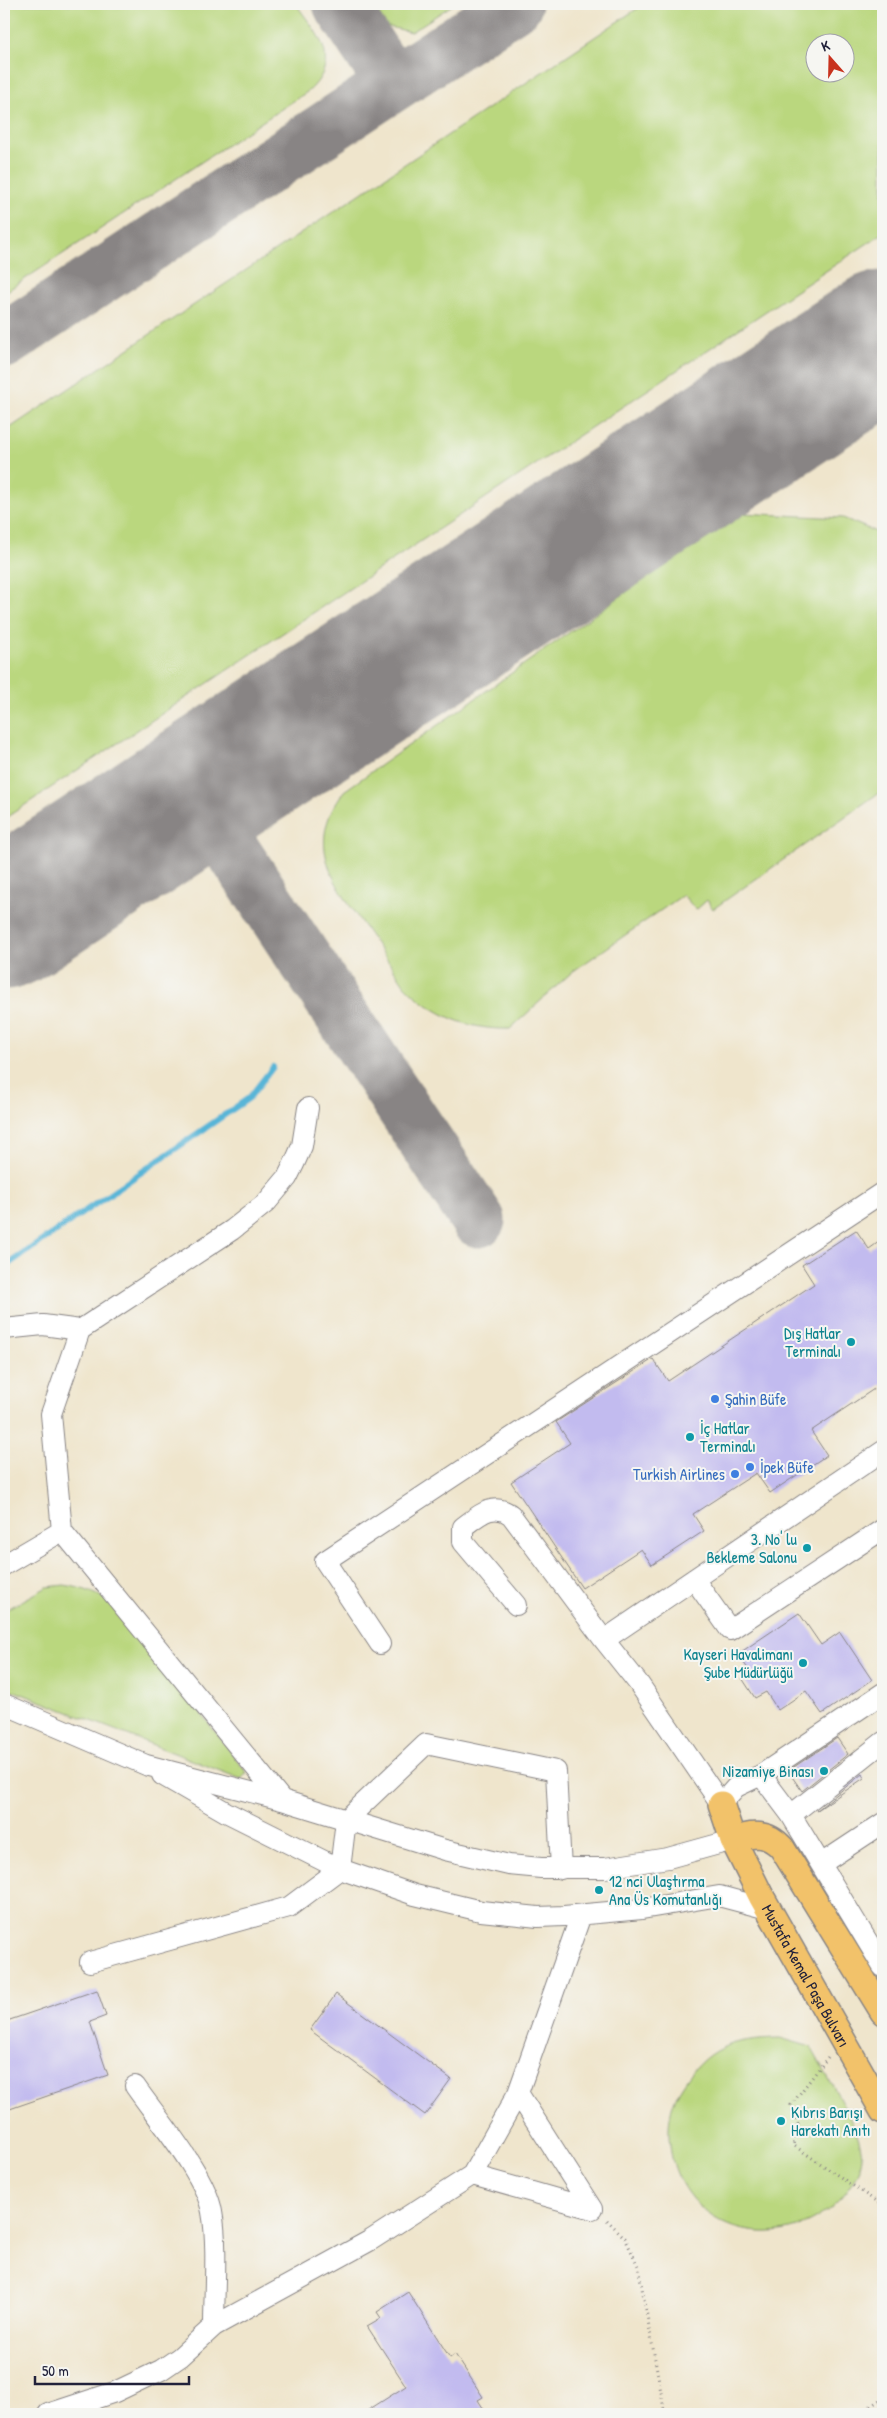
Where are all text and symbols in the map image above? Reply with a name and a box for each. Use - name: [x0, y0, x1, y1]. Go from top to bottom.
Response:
- north arrow: [804, 32, 854, 82]
- text: K: [819, 35, 833, 55]
- place label: Dış Hatlar Terminalı: [784, 1322, 841, 1362]
- marker: Dış Hatlar Terminalı: [845, 1336, 857, 1348]
- place label: Şahin Büfe: [725, 1388, 787, 1410]
- marker: Şahin Büfe: [709, 1393, 721, 1405]
- place label: İç Hatlar Terminalı: [700, 1417, 756, 1457]
- marker: İç Hatlar Terminalı: [684, 1431, 696, 1443]
- place label: İpek Büfe: [760, 1456, 815, 1478]
- marker: İpek Büfe: [744, 1461, 756, 1473]
- place label: Turkish Airlines: [633, 1463, 725, 1485]
- marker: Turkish Airlines: [729, 1468, 741, 1480]
- place label: 3. No' lu Bekleme Salonu: [706, 1528, 798, 1568]
- marker: 3. No' lu Bekleme Salonu: [801, 1542, 813, 1554]
- place label: Kayseri Havalimanı Şube Müdürlüğü: [683, 1643, 794, 1683]
- marker: Kayseri Havalimanı Şube Müdürlüğü: [797, 1657, 809, 1669]
- place label: Nizamiye Binası: [723, 1760, 814, 1782]
- marker: Nizamiye Binası: [818, 1765, 830, 1777]
- place label: 12 nci Ulaştırma Ana Üs Komutanlığı: [609, 1870, 722, 1910]
- marker: 12 nci Ulaştırma Ana Üs Komutanlığı: [593, 1884, 605, 1896]
- street label: Mustafa Kemal Paşa Bulvarı: [757, 1900, 855, 2051]
- place label: Kıbrıs Barışı Harekatı Anıtı: [791, 2101, 871, 2141]
- marker: Kıbrıs Barışı Harekatı Anıtı: [775, 2115, 787, 2127]
- scale bar: [35, 2353, 189, 2385]
- text: 50 m: [42, 2360, 69, 2381]

